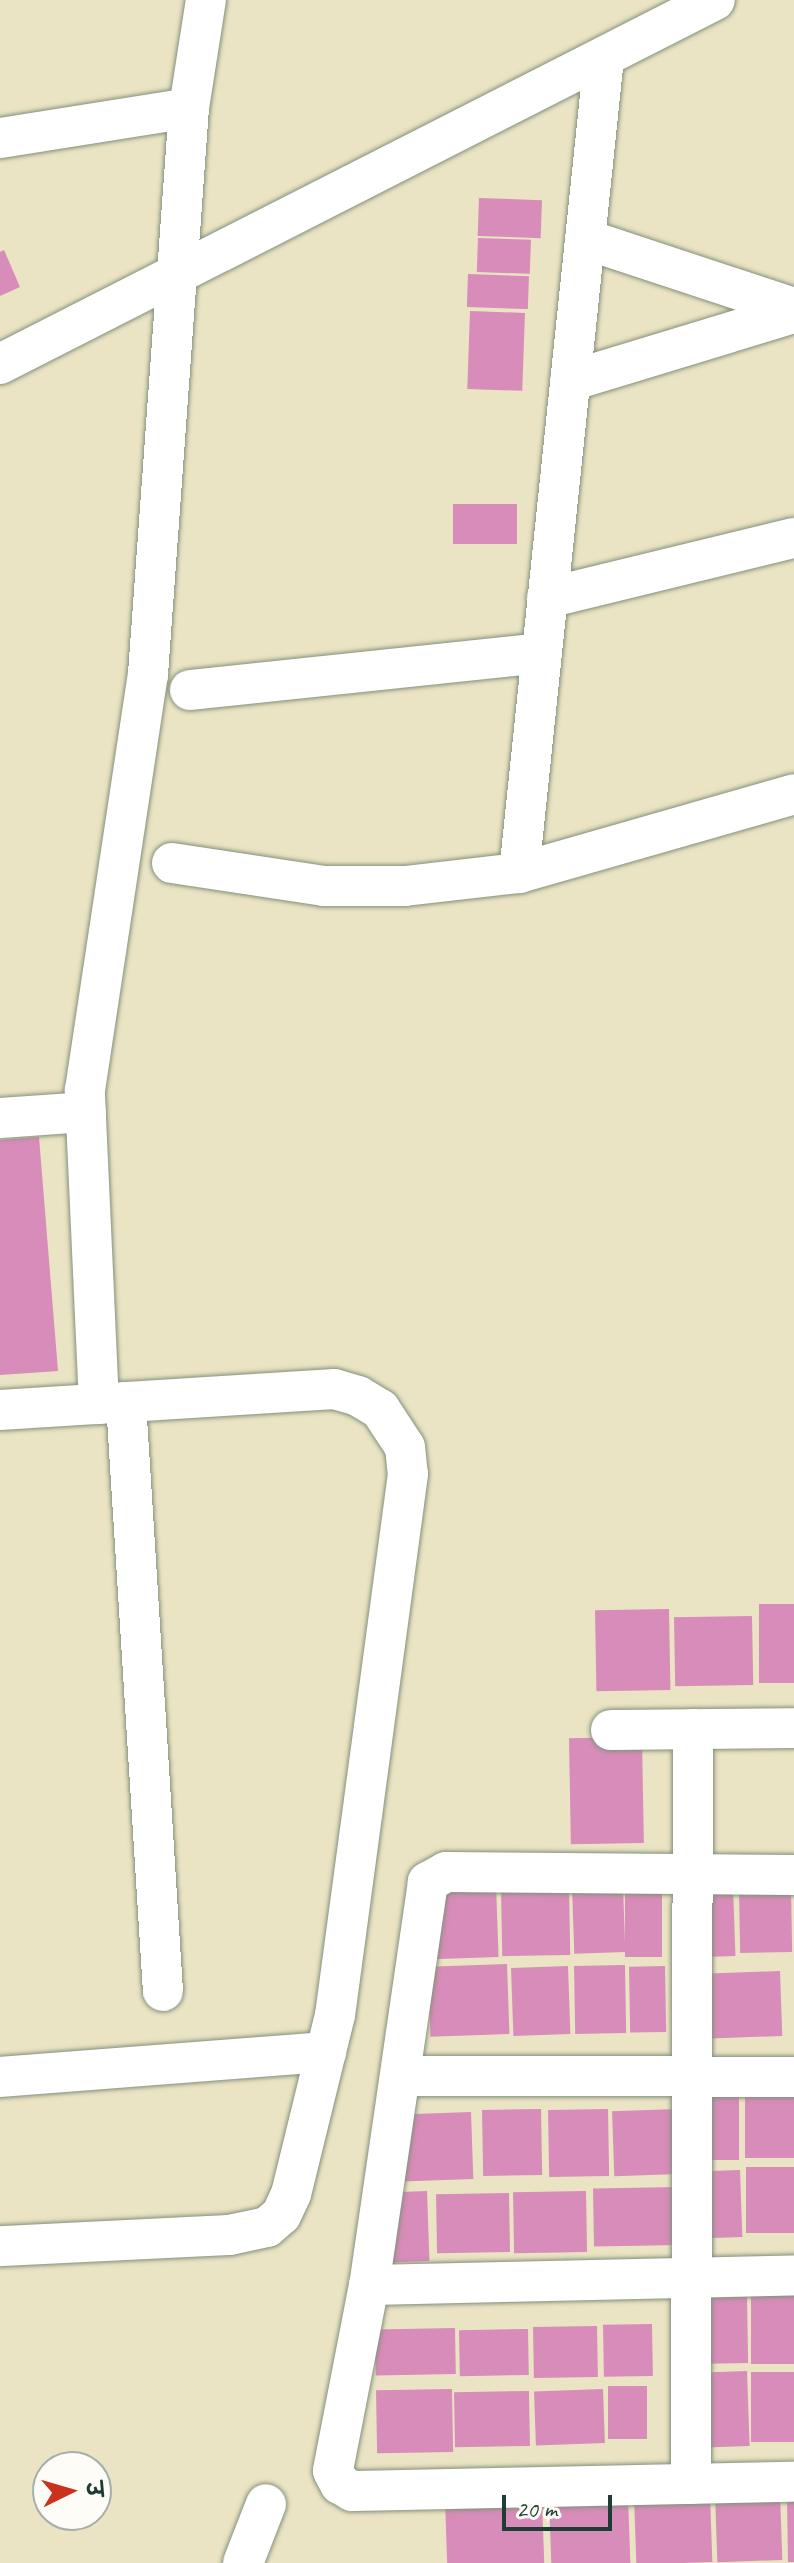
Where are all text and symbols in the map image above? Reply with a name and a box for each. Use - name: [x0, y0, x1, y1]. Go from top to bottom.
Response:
- north arrow: [32, 2451, 112, 2531]
- scale bar: [506, 2479, 616, 2529]
- text: उ: [79, 2481, 109, 2498]
- text: 20 m: [516, 2494, 557, 2524]

